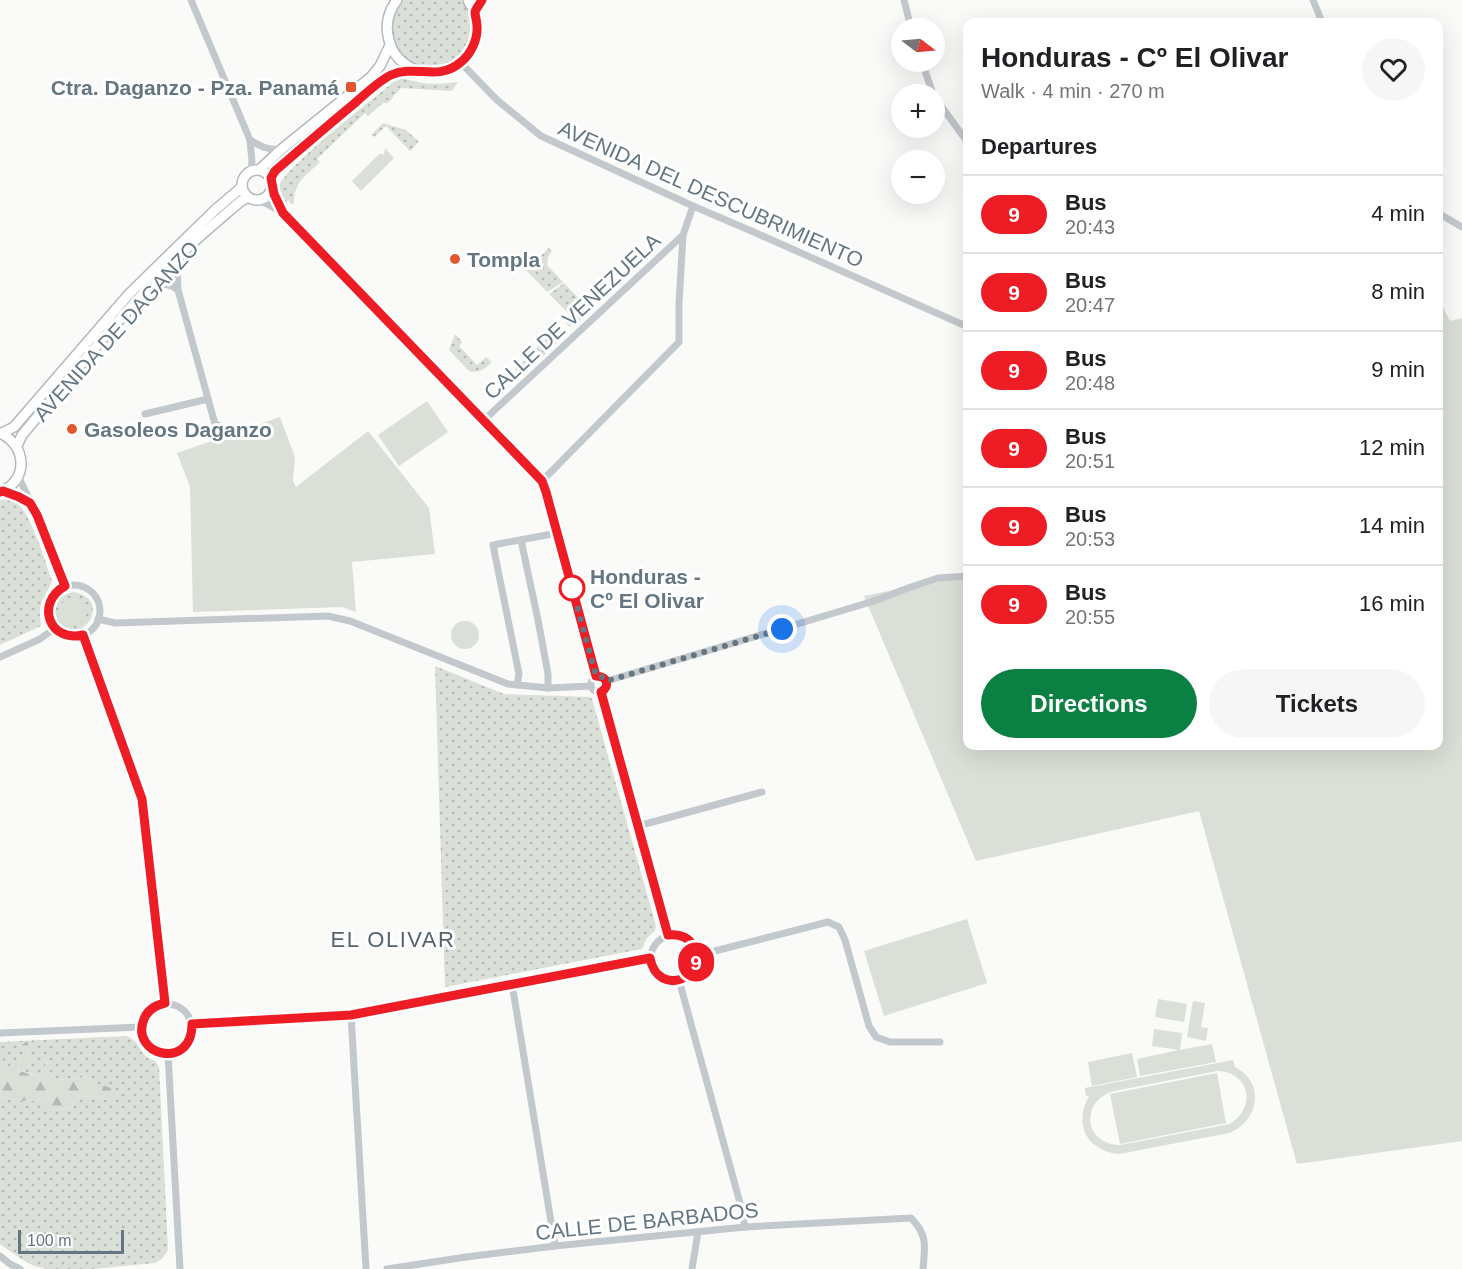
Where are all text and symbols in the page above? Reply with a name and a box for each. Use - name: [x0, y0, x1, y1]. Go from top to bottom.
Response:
- north arrow: [891, 18, 945, 72]
- map controls: [891, 18, 945, 204]
- button: heart: [1362, 38, 1425, 101]
- text: Honduras - Cº El Olivar: [981, 42, 1288, 73]
- place label: Ctra. Daganzo - Pza. Panamá: [51, 76, 339, 99]
- marker: Ctra. Daganzo - Pza. Panamá: [344, 80, 358, 94]
- text: Walk · 4 min · 270 m: [981, 80, 1165, 102]
- button: +: [891, 84, 945, 138]
- street label: AVENIDA DEL DESCUBRIMIENTO: [555, 116, 867, 272]
- text: Departures: [981, 134, 1097, 159]
- button: −: [891, 150, 945, 204]
- text: Bus: [1065, 190, 1107, 215]
- text: 4 min: [1371, 201, 1425, 226]
- text: 9: [1008, 203, 1020, 226]
- text: 20:43: [1065, 216, 1115, 238]
- street label: CALLE DE VENEZUELA: [479, 228, 665, 404]
- street label: AVENIDA DE DAGANZO: [29, 236, 203, 426]
- place label: Tompla: [467, 248, 540, 271]
- marker: Tompla: [448, 252, 462, 266]
- text: Bus: [1065, 268, 1107, 293]
- text: 8 min: [1371, 279, 1425, 304]
- text: 9: [1008, 281, 1020, 304]
- text: 20:47: [1065, 294, 1115, 316]
- text: Bus: [1065, 346, 1107, 371]
- text: 9 min: [1371, 357, 1425, 382]
- text: 9: [1008, 359, 1020, 382]
- text: 20:48: [1065, 372, 1115, 394]
- place label: Gasoleos Daganzo: [84, 418, 272, 441]
- marker: Gasoleos Daganzo: [65, 422, 79, 436]
- text: Bus: [1065, 424, 1107, 449]
- text: 12 min: [1359, 435, 1425, 460]
- text: 9: [1008, 437, 1020, 460]
- text: 20:51: [1065, 450, 1115, 472]
- text: Bus: [1065, 502, 1107, 527]
- text: 14 min: [1359, 513, 1425, 538]
- text: 9: [1008, 515, 1020, 538]
- text: 20:53: [1065, 528, 1115, 550]
- place label: Honduras - Cº El Olivar: [590, 565, 704, 612]
- marker: Honduras - Cº El Olivar: [559, 575, 585, 601]
- text: Bus: [1065, 580, 1107, 605]
- text: 16 min: [1359, 591, 1425, 616]
- text: 9: [1008, 593, 1020, 616]
- text: 20:55: [1065, 606, 1115, 628]
- your location: [767, 614, 797, 644]
- button: Directions: [981, 669, 1197, 738]
- button: Tickets: [1209, 669, 1425, 738]
- district label: EL OLIVAR: [331, 927, 455, 952]
- line badge: 9: [676, 942, 716, 982]
- text: 9: [690, 951, 702, 974]
- street label: CALLE DE BARBADOS: [534, 1198, 760, 1244]
- scale bar: [18, 1227, 124, 1254]
- text: 100 m: [27, 1232, 71, 1249]

